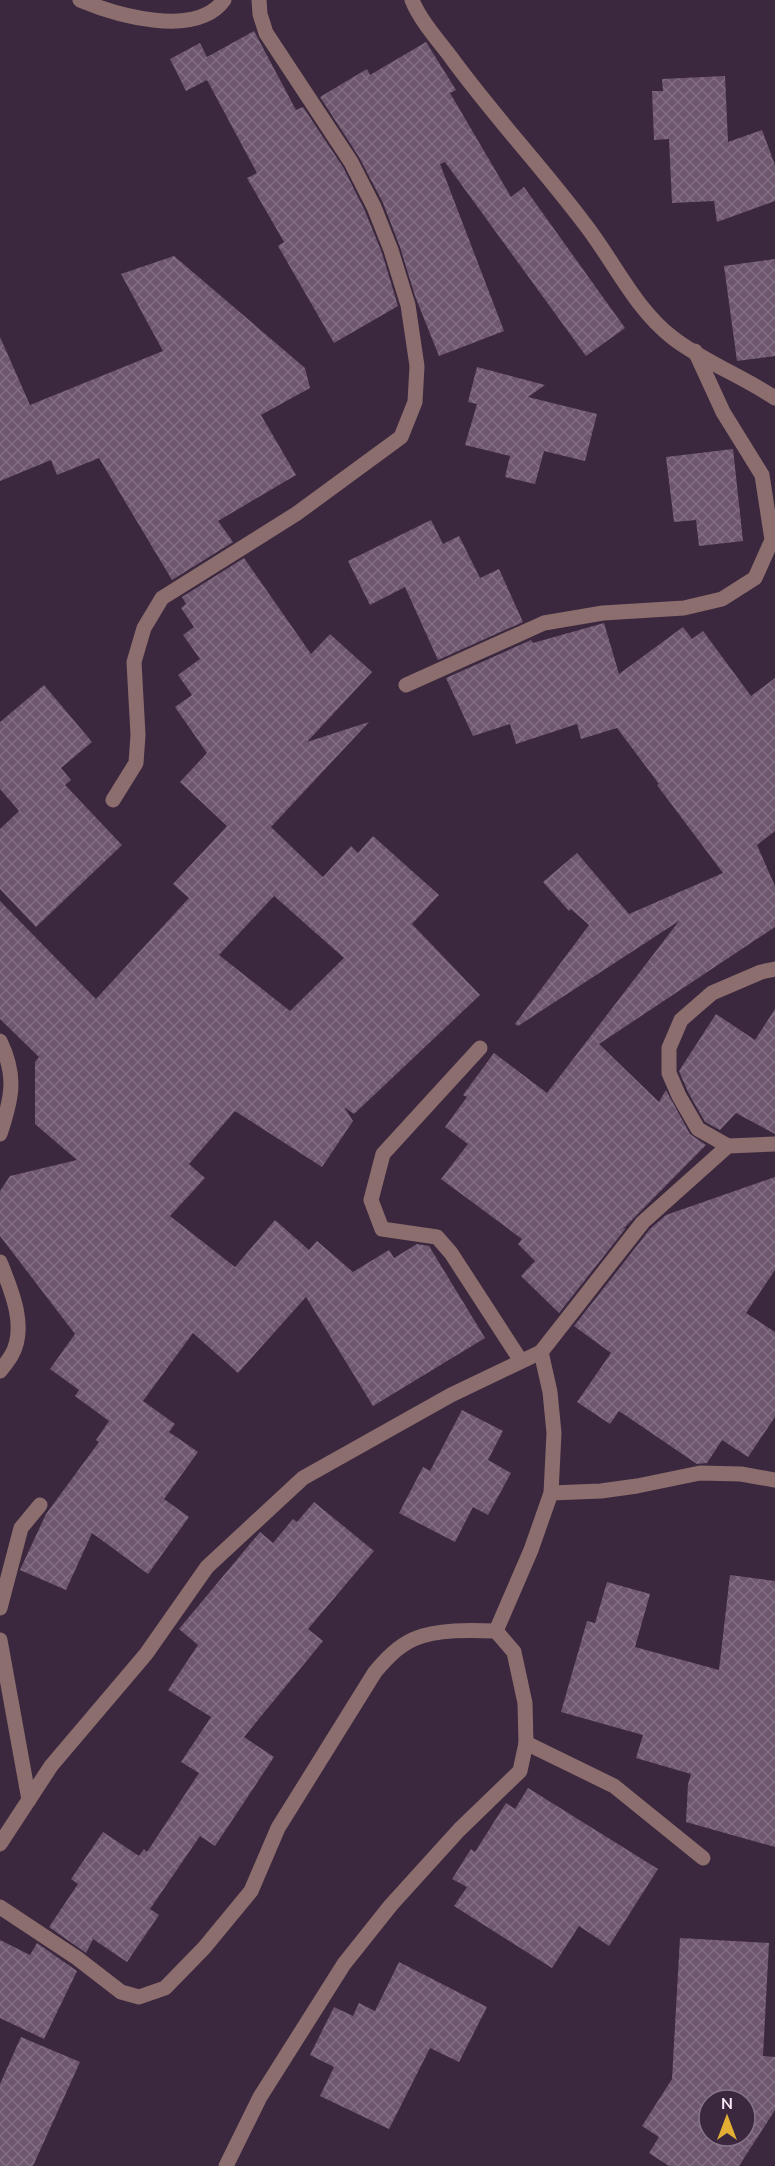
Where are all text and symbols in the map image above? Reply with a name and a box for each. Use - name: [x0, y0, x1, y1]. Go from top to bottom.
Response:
- north arrow: [697, 2088, 757, 2148]
- text: N: [721, 2093, 733, 2115]

